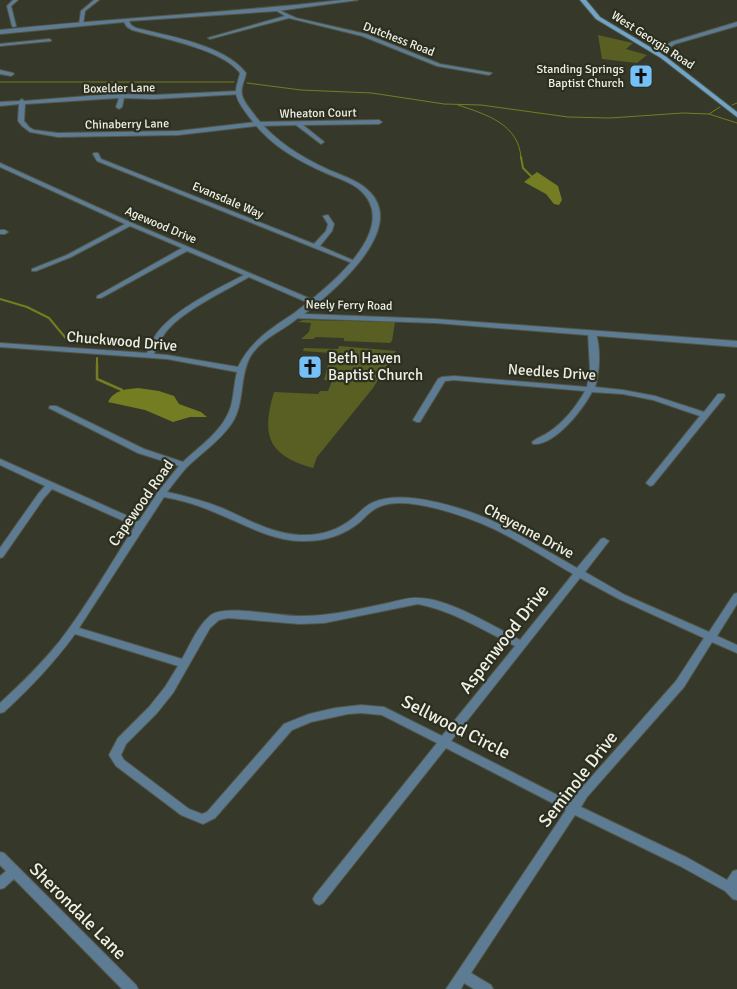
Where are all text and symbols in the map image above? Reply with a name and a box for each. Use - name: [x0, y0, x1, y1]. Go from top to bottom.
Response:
- street label: West Georgia Road: [608, 8, 697, 73]
- street label: Dutchess Road: [361, 19, 437, 60]
- place label: Standing Springs Baptist Church: [536, 62, 624, 91]
- church icon: Standing Springs Baptist Church: [628, 63, 654, 89]
- street label: Boxelder Lane: [83, 80, 155, 97]
- street label: Wheaton Court: [279, 105, 357, 122]
- street label: Chinaberry Lane: [85, 116, 169, 133]
- street label: Evansdale Way: [190, 179, 266, 222]
- street label: Agewood Drive: [123, 204, 199, 247]
- street label: Neely Ferry Road: [305, 297, 393, 314]
- street label: Chuckwood Drive: [66, 327, 178, 355]
- place label: Beth Haven Baptist Church: [328, 349, 423, 384]
- church icon: Beth Haven Baptist Church: [297, 354, 323, 380]
- street label: Needles Drive: [507, 360, 597, 384]
- street label: Capewood Road: [105, 456, 177, 550]
- street label: Cheyenne Drive: [481, 500, 577, 562]
- street label: Aspenwood Drive: [455, 580, 553, 698]
- street label: Sellwood Circle: [398, 690, 514, 764]
- street label: Seminole Drive: [534, 727, 622, 831]
- street label: Sherondale Lane: [25, 858, 131, 964]

